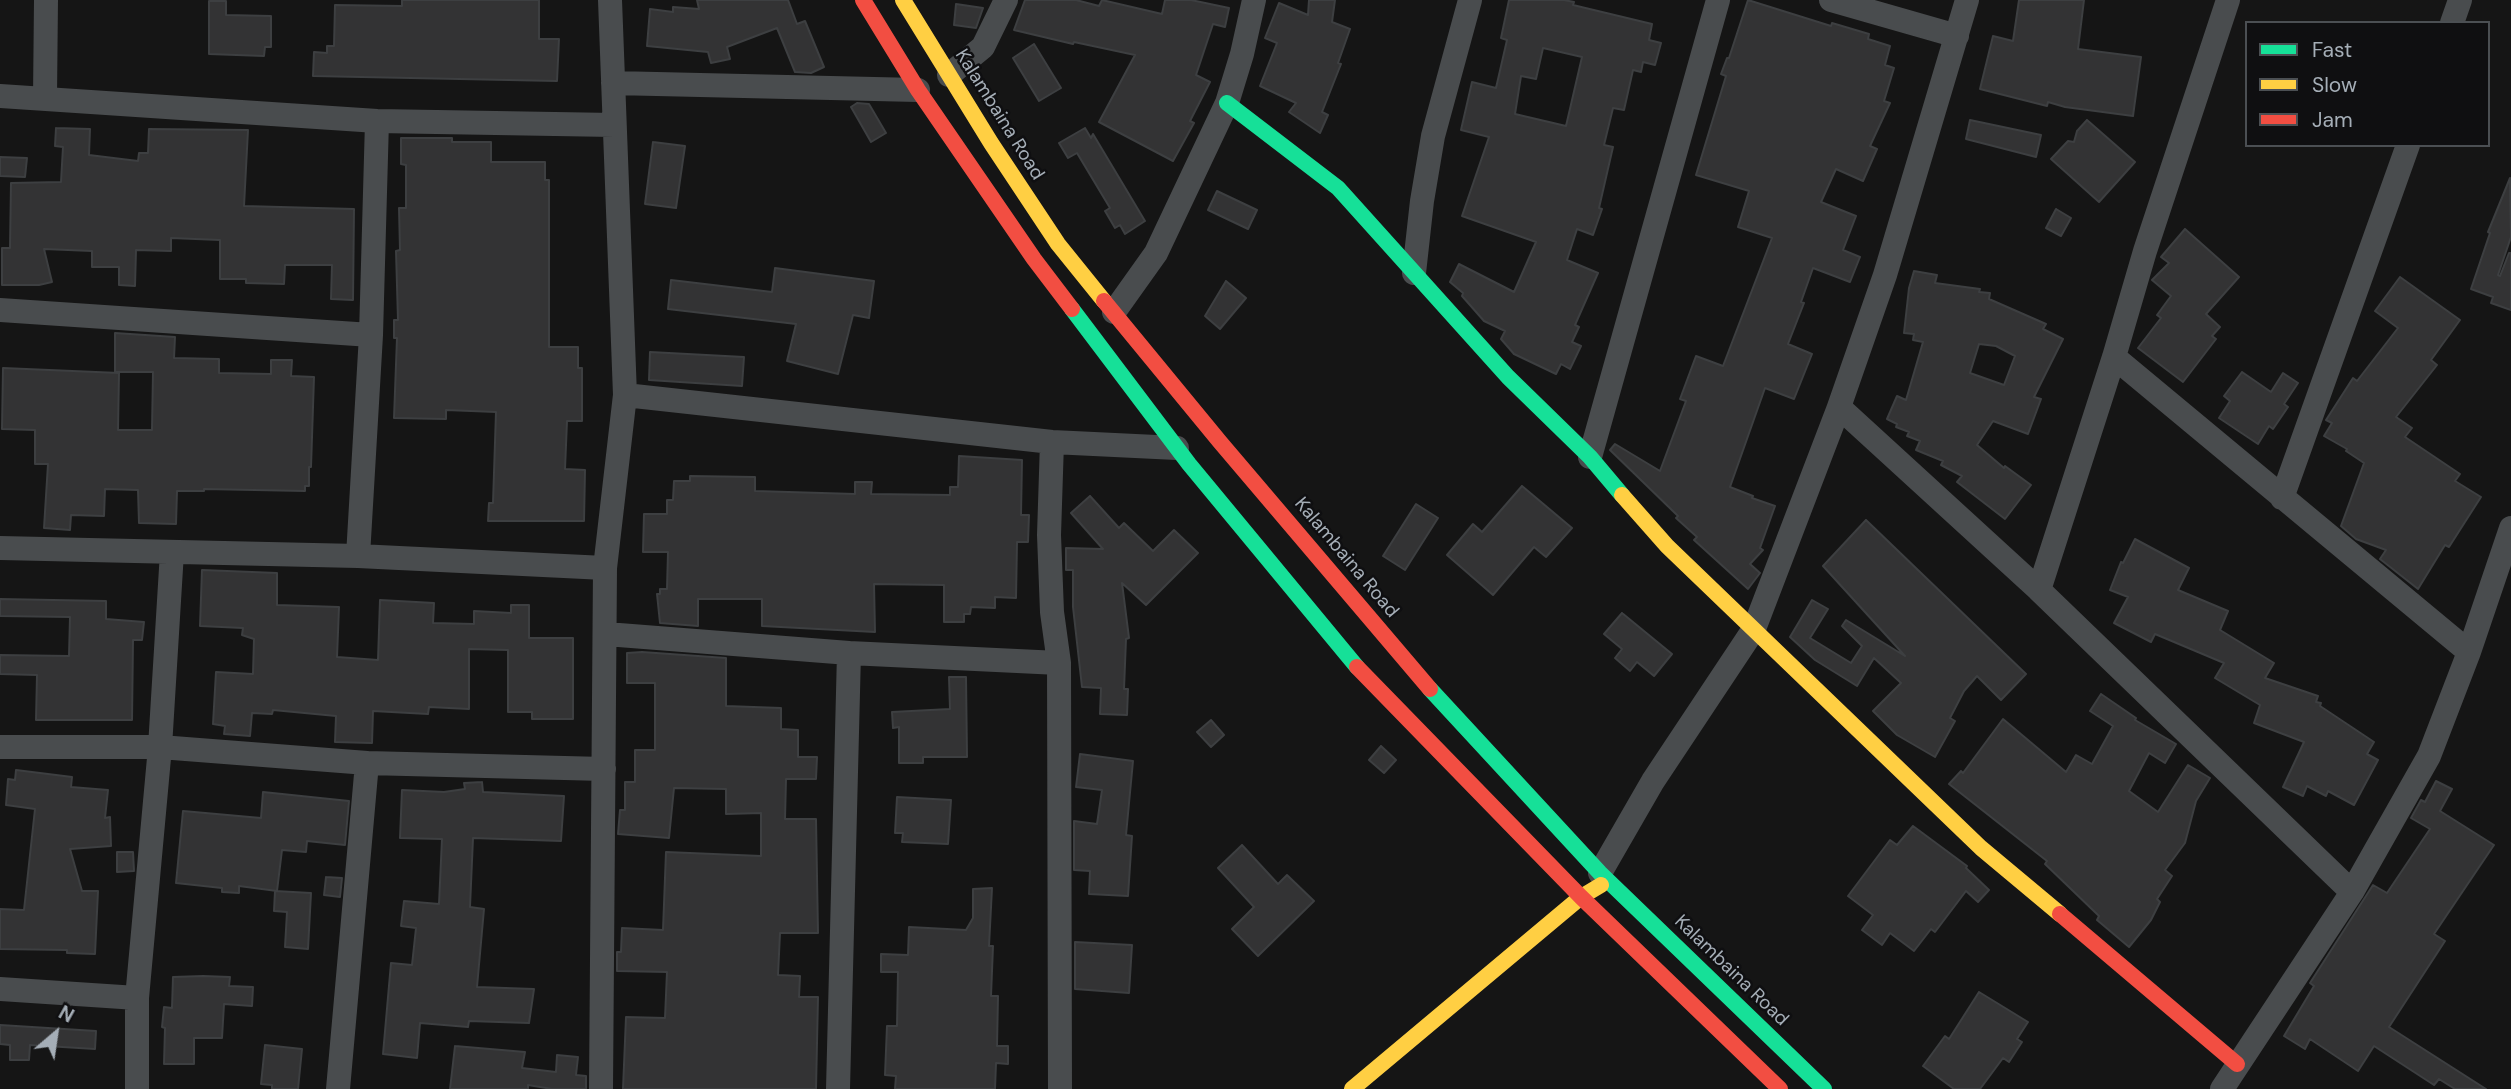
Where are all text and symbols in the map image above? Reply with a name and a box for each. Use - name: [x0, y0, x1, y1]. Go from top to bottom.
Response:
- legend: [2245, 21, 2490, 147]
- text: Fast: [2312, 36, 2352, 64]
- street label: Kalambaina Road: [950, 45, 1048, 185]
- text: Slow: [2312, 71, 2357, 99]
- text: Jam: [2312, 106, 2353, 134]
- street label: Kalambaina Road: [1289, 493, 1403, 623]
- street label: Kalambaina Road: [1669, 911, 1793, 1031]
- north arrow: [21, 998, 91, 1068]
- text: N: [54, 1000, 79, 1028]

